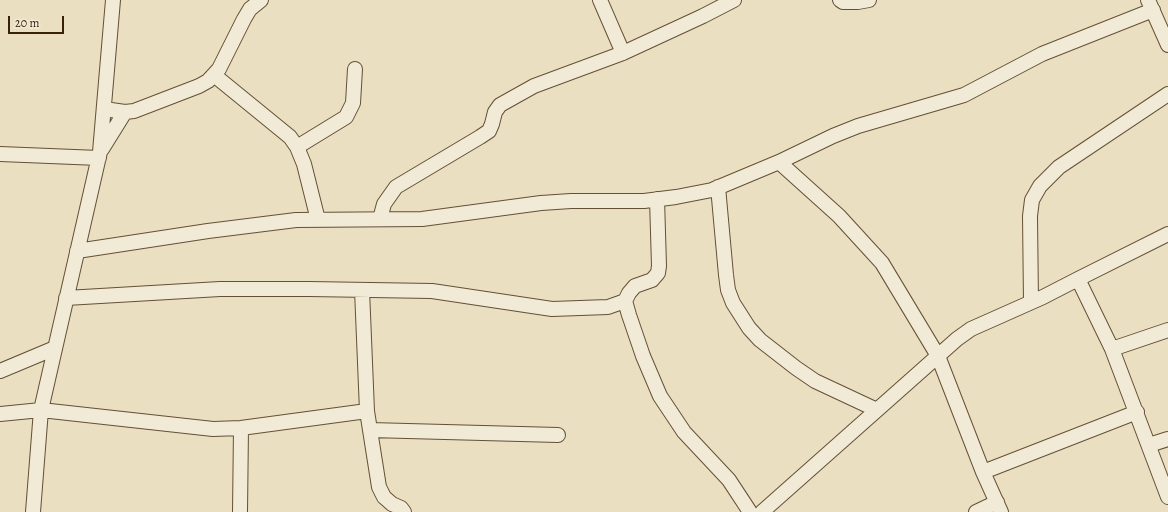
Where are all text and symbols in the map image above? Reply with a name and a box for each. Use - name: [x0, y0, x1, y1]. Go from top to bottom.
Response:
- scale bar: [10, 8, 66, 34]
- text: 20 m: [15, 15, 39, 31]

